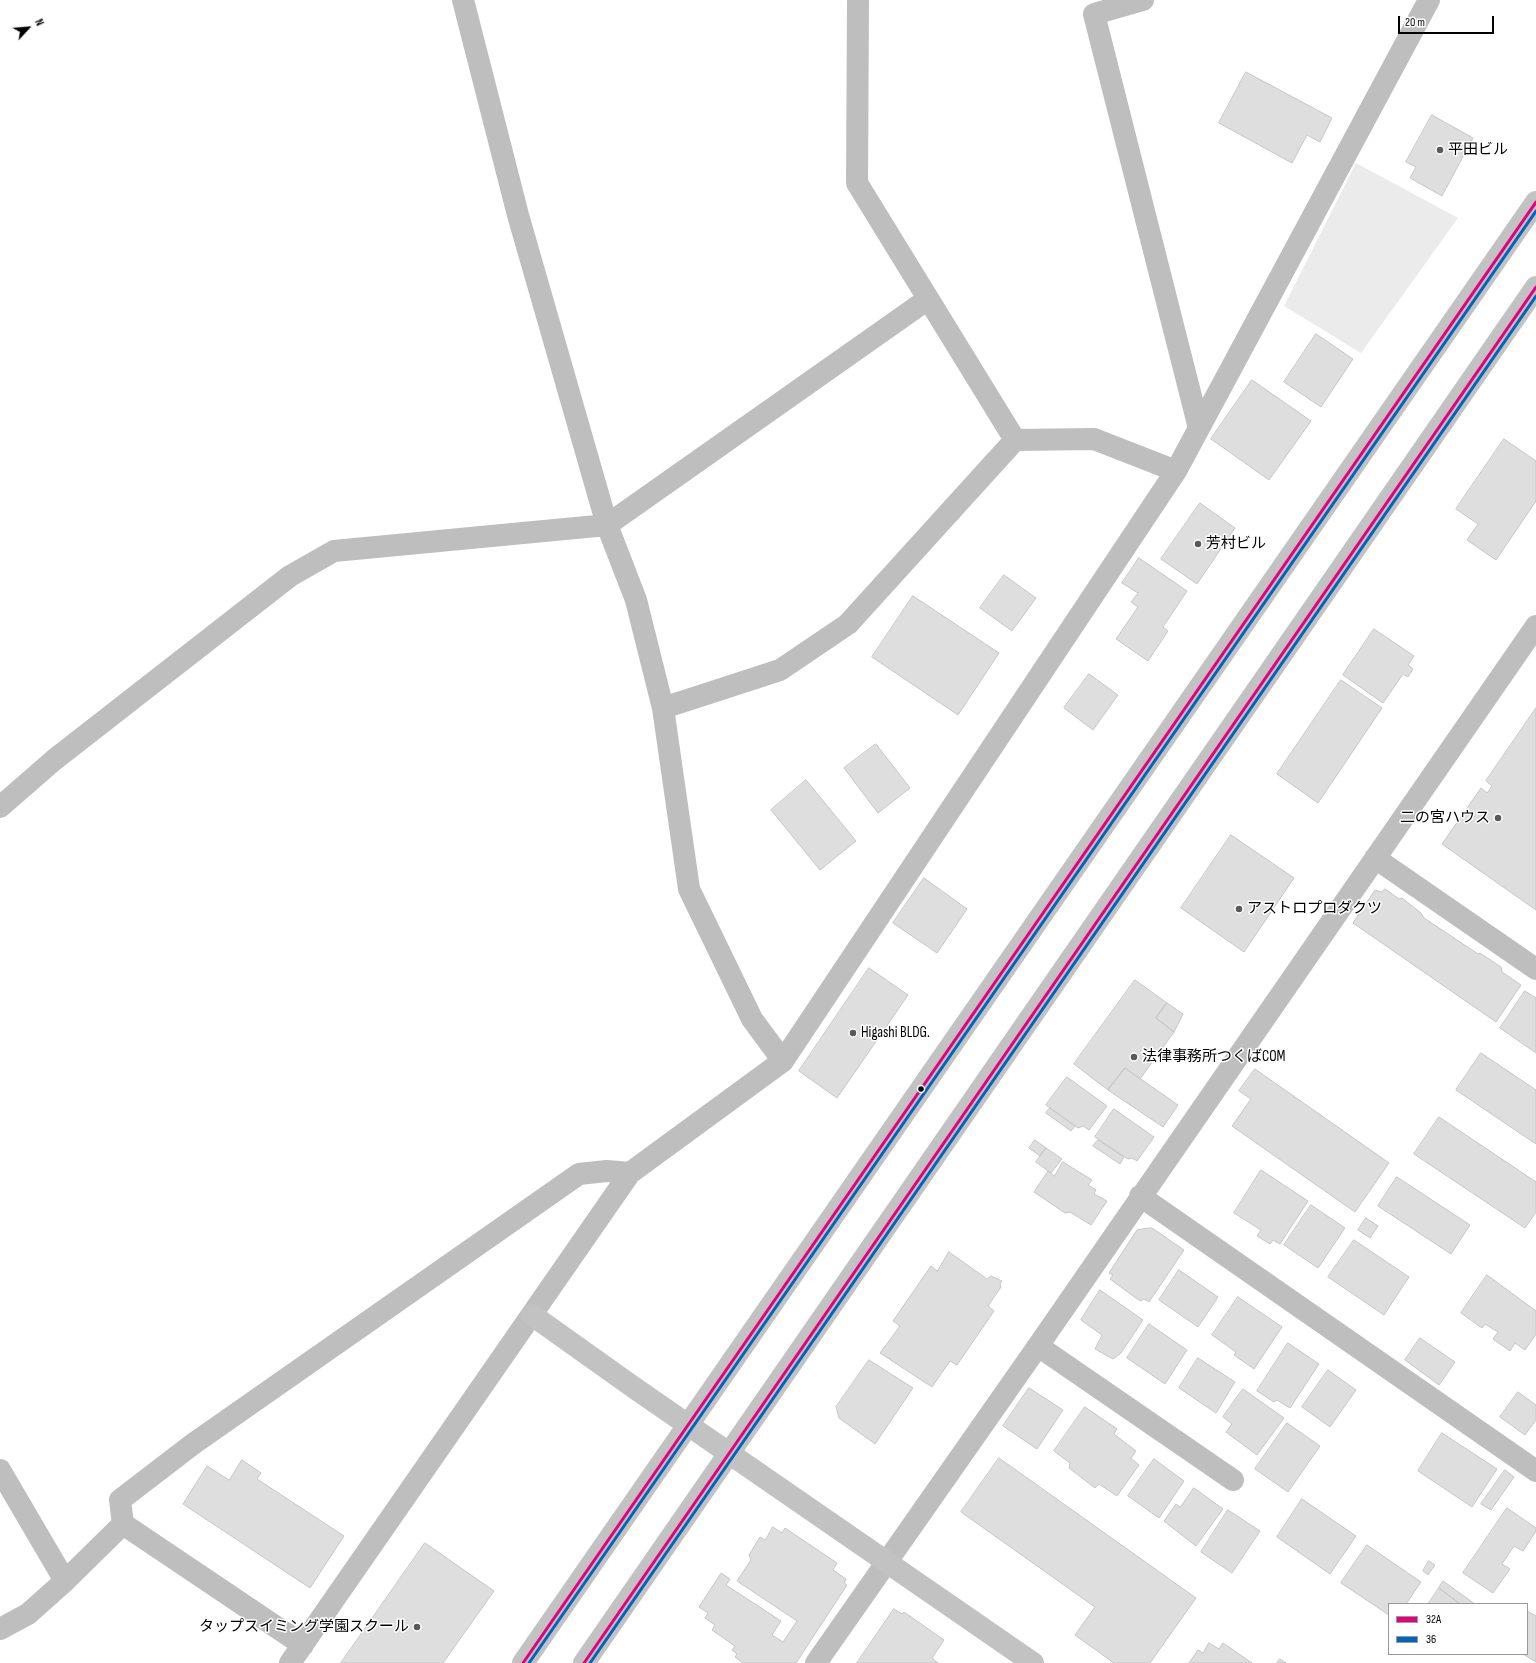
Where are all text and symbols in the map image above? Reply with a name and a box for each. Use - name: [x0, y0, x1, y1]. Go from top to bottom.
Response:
- north arrow: [8, 8, 48, 48]
- scale bar: [1400, 8, 1496, 34]
- text: 20 m: [1405, 15, 1425, 30]
- text: N: [32, 17, 46, 28]
- place label: 平田ビル: [1448, 141, 1508, 159]
- marker: 平田ビル: [1435, 145, 1445, 155]
- place label: 芳村ビル: [1206, 535, 1266, 553]
- marker: 芳村ビル: [1193, 539, 1203, 549]
- place label: 二の宮ハウス: [1400, 809, 1490, 827]
- marker: 二の宮ハウス: [1493, 813, 1503, 823]
- place label: アストロプロダクツ: [1247, 900, 1382, 918]
- marker: アストロプロダクツ: [1234, 904, 1244, 914]
- place label: Higashi BLDG.: [861, 1024, 930, 1042]
- marker: Higashi BLDG.: [848, 1028, 858, 1038]
- place label: 法律事務所つくばCOM: [1142, 1048, 1285, 1066]
- marker: 法律事務所つくばCOM: [1129, 1052, 1139, 1062]
- unlabelled marker: [916, 1084, 926, 1094]
- legend: [1388, 1603, 1528, 1655]
- text: 32A: [1426, 1612, 1441, 1627]
- place label: タップスイミング学園スクール: [199, 1618, 409, 1636]
- marker: タップスイミング学園スクール: [412, 1622, 422, 1632]
- text: 36: [1426, 1632, 1436, 1647]

